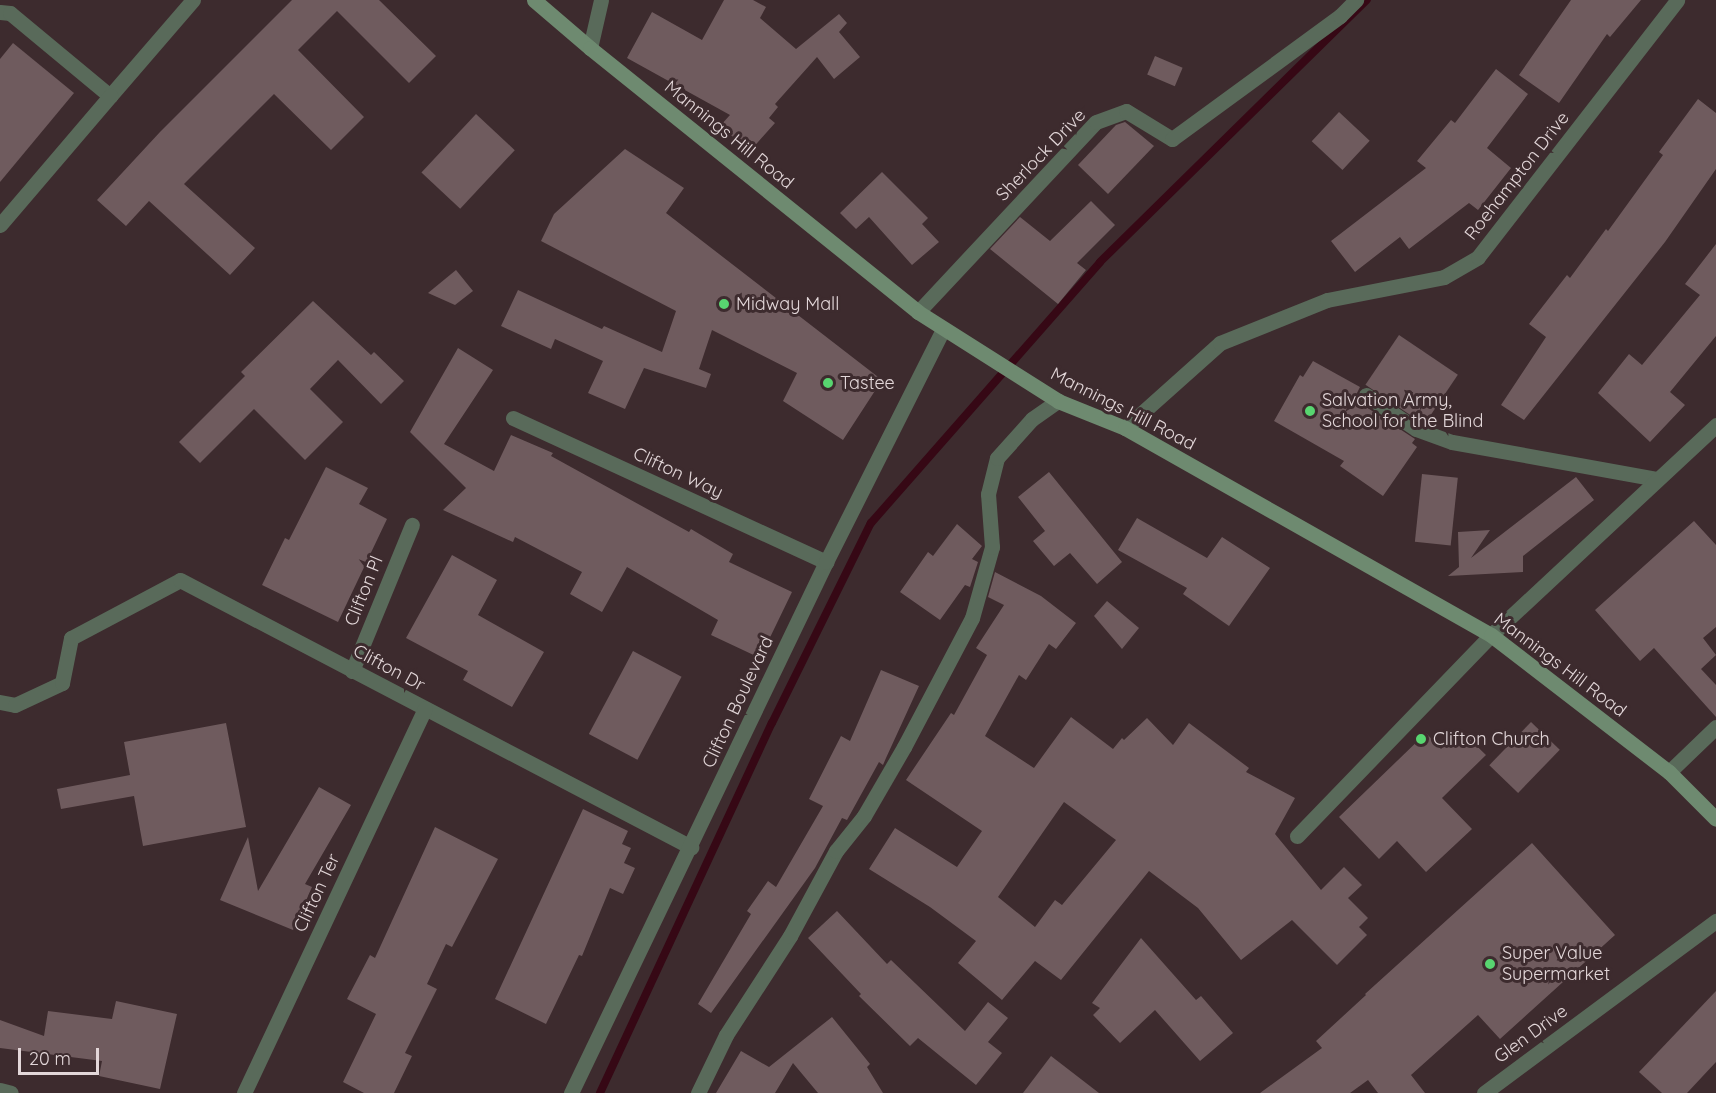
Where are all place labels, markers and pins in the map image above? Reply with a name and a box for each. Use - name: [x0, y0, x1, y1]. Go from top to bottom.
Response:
- place label: Midway Mall: [736, 293, 839, 315]
- marker: Midway Mall: [717, 297, 731, 311]
- place label: Tastee: [840, 372, 895, 394]
- marker: Tastee: [821, 376, 835, 390]
- place label: Salvation Army, School for the Blind: [1322, 390, 1483, 432]
- marker: Salvation Army, School for the Blind: [1303, 404, 1317, 418]
- place label: Clifton Church: [1433, 728, 1550, 750]
- marker: Clifton Church: [1414, 732, 1428, 746]
- place label: Super Value Supermarket: [1502, 943, 1610, 986]
- marker: Super Value Supermarket: [1483, 957, 1497, 971]

